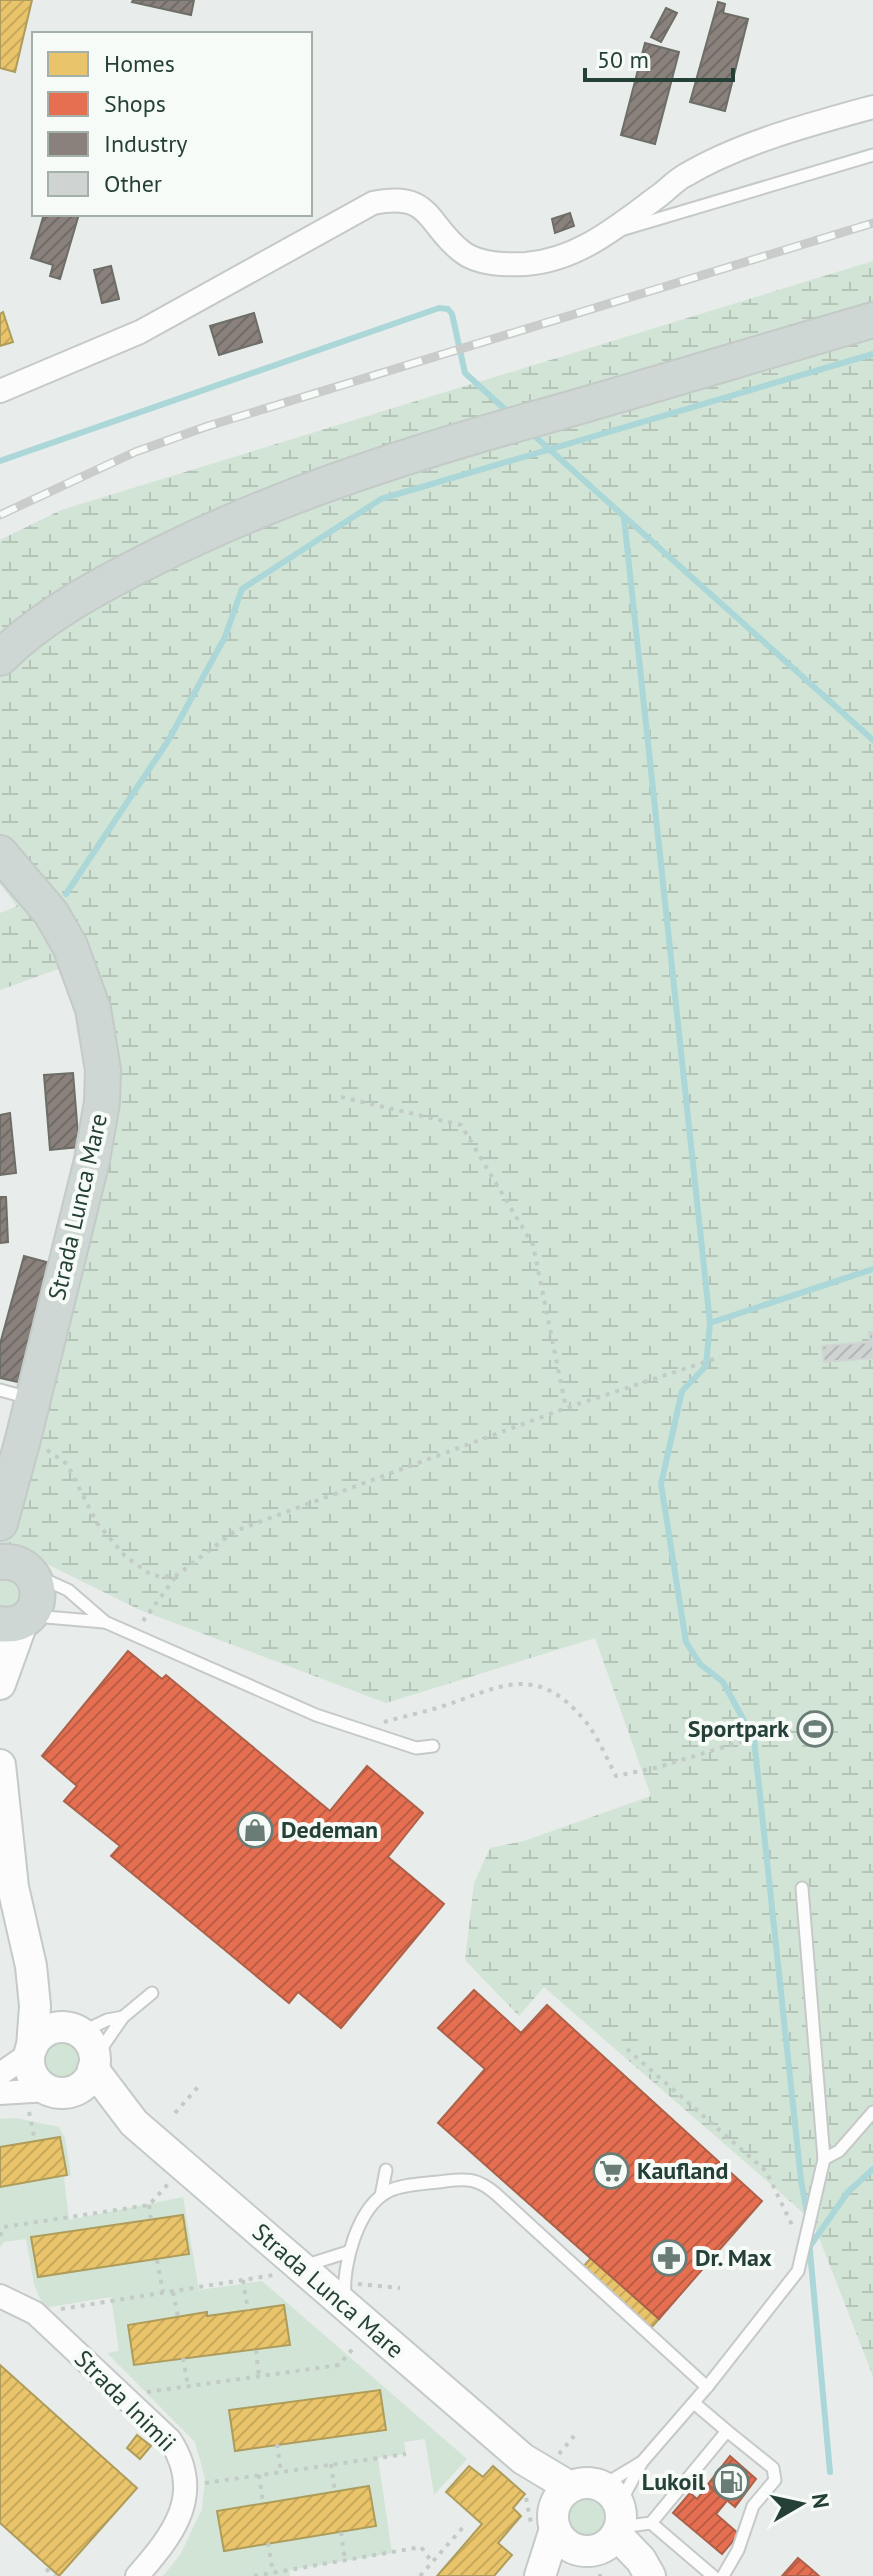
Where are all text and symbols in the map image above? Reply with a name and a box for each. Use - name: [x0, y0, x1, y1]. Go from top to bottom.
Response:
- legend: [32, 32, 312, 216]
- scale bar: [585, 32, 733, 82]
- text: 50 m: [597, 44, 649, 75]
- text: Homes: [104, 48, 175, 79]
- text: Shops: [104, 88, 166, 119]
- text: Industry: [104, 128, 188, 159]
- text: Other: [104, 168, 162, 199]
- street label: Strada Lunca Mare: [41, 1111, 114, 1303]
- sports icon: Sportpark: [796, 1710, 834, 1748]
- place label: Sportpark: [688, 1713, 789, 1744]
- shop icon: Dedeman: [236, 1811, 274, 1849]
- place label: Dedeman: [281, 1814, 378, 1845]
- supermarket icon: Kaufland: [592, 2152, 630, 2190]
- place label: Kaufland: [637, 2155, 728, 2186]
- street label: Strada Lunca Mare: [246, 2216, 410, 2365]
- pharmacy icon: Dr. Max: [650, 2239, 688, 2277]
- place label: Dr. Max: [695, 2242, 772, 2273]
- street label: Strada Inimii: [68, 2343, 183, 2458]
- fuel station icon: Lukoil: [712, 2463, 750, 2501]
- north arrow: [761, 2464, 841, 2544]
- place label: Lukoil: [642, 2466, 706, 2497]
- text: N: [806, 2492, 836, 2510]

